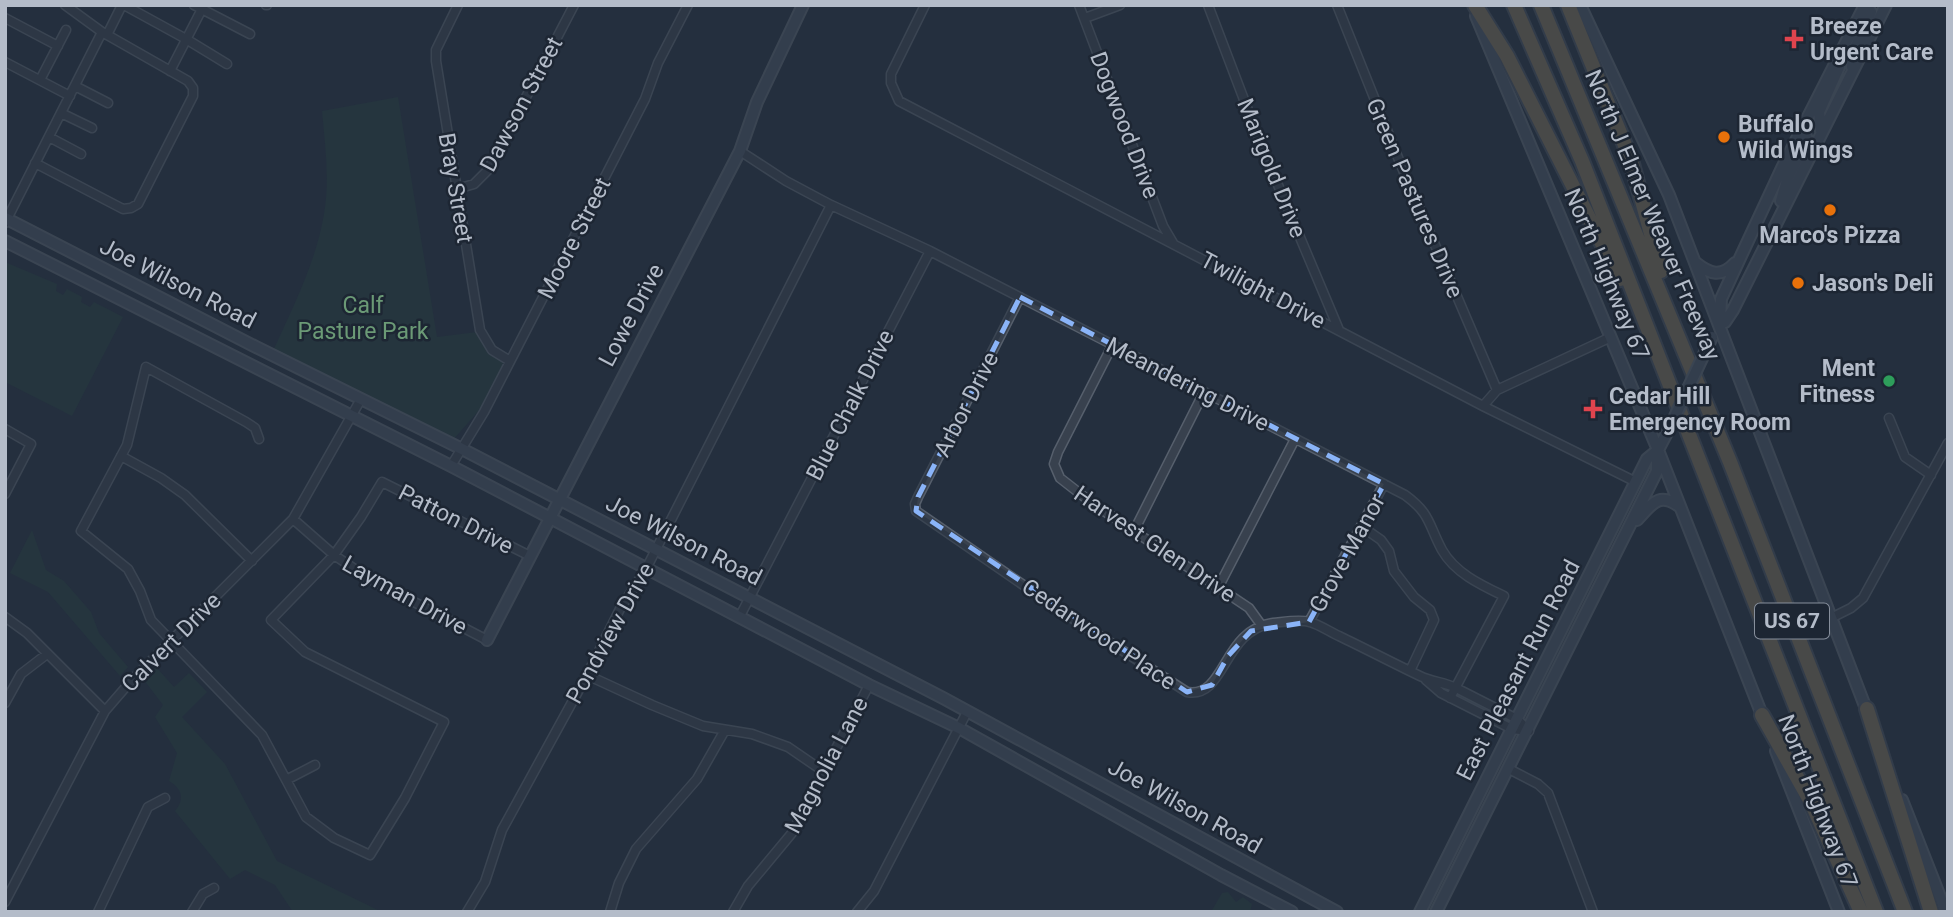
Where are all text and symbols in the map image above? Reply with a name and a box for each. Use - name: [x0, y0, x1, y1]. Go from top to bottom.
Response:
- place label: Breeze Urgent Care: [1810, 13, 1933, 66]
- marker: Breeze Urgent Care: [1784, 29, 1804, 49]
- street label: Dawson Street: [475, 32, 568, 176]
- street label: Dogwood Drive: [1084, 48, 1165, 202]
- street label: North J Elmer Weaver Freeway: [1579, 66, 1726, 365]
- street label: Green Pastures Drive: [1360, 94, 1469, 302]
- street label: Marigold Drive: [1231, 95, 1312, 242]
- place label: Buffalo Wild Wings: [1738, 111, 1853, 164]
- marker: Buffalo Wild Wings: [1716, 129, 1732, 145]
- street label: Bray Street: [433, 131, 478, 245]
- street label: Moore Street: [532, 173, 617, 303]
- street label: North Highway 67: [1558, 184, 1655, 364]
- marker: Marco's Pizza: [1822, 202, 1838, 218]
- place label: Marco's Pizza: [1759, 222, 1901, 249]
- street label: Joe Wilson Road: [95, 232, 260, 334]
- street label: Twilight Drive: [1196, 246, 1330, 335]
- street label: Lowe Drive: [593, 259, 670, 371]
- place label: Jason's Deli: [1812, 270, 1934, 297]
- marker: Jason's Deli: [1790, 275, 1806, 291]
- park label: Calf Pasture Park: [298, 292, 429, 345]
- street label: Blue Chalk Drive: [801, 325, 900, 485]
- street label: Meandering Drive: [1102, 332, 1274, 437]
- street label: Arbor Drive: [929, 347, 1004, 461]
- place label: Ment Fitness: [1800, 355, 1875, 408]
- marker: Ment Fitness: [1881, 373, 1897, 389]
- place label: Cedar Hill Emergency Room: [1609, 383, 1791, 436]
- marker: Cedar Hill Emergency Room: [1583, 399, 1603, 419]
- street label: Patton Drive: [394, 479, 518, 560]
- street label: Harvest Glen Drive: [1069, 480, 1241, 608]
- street label: Joe Wilson Road: [601, 489, 766, 591]
- street label: Grove Manor: [1304, 489, 1391, 617]
- street label: Layman Drive: [338, 550, 472, 641]
- street label: East Pleasant Run Road: [1451, 555, 1586, 785]
- street label: Pondview Drive: [561, 558, 660, 708]
- street label: Cedarwood Place: [1017, 573, 1181, 696]
- street label: Calvert Drive: [116, 587, 227, 698]
- road number: US 67: [1755, 604, 1829, 638]
- street label: Magnolia Lane: [779, 692, 874, 838]
- street label: North Highway 67: [1772, 711, 1863, 892]
- street label: Joe Wilson Road: [1103, 753, 1266, 860]

